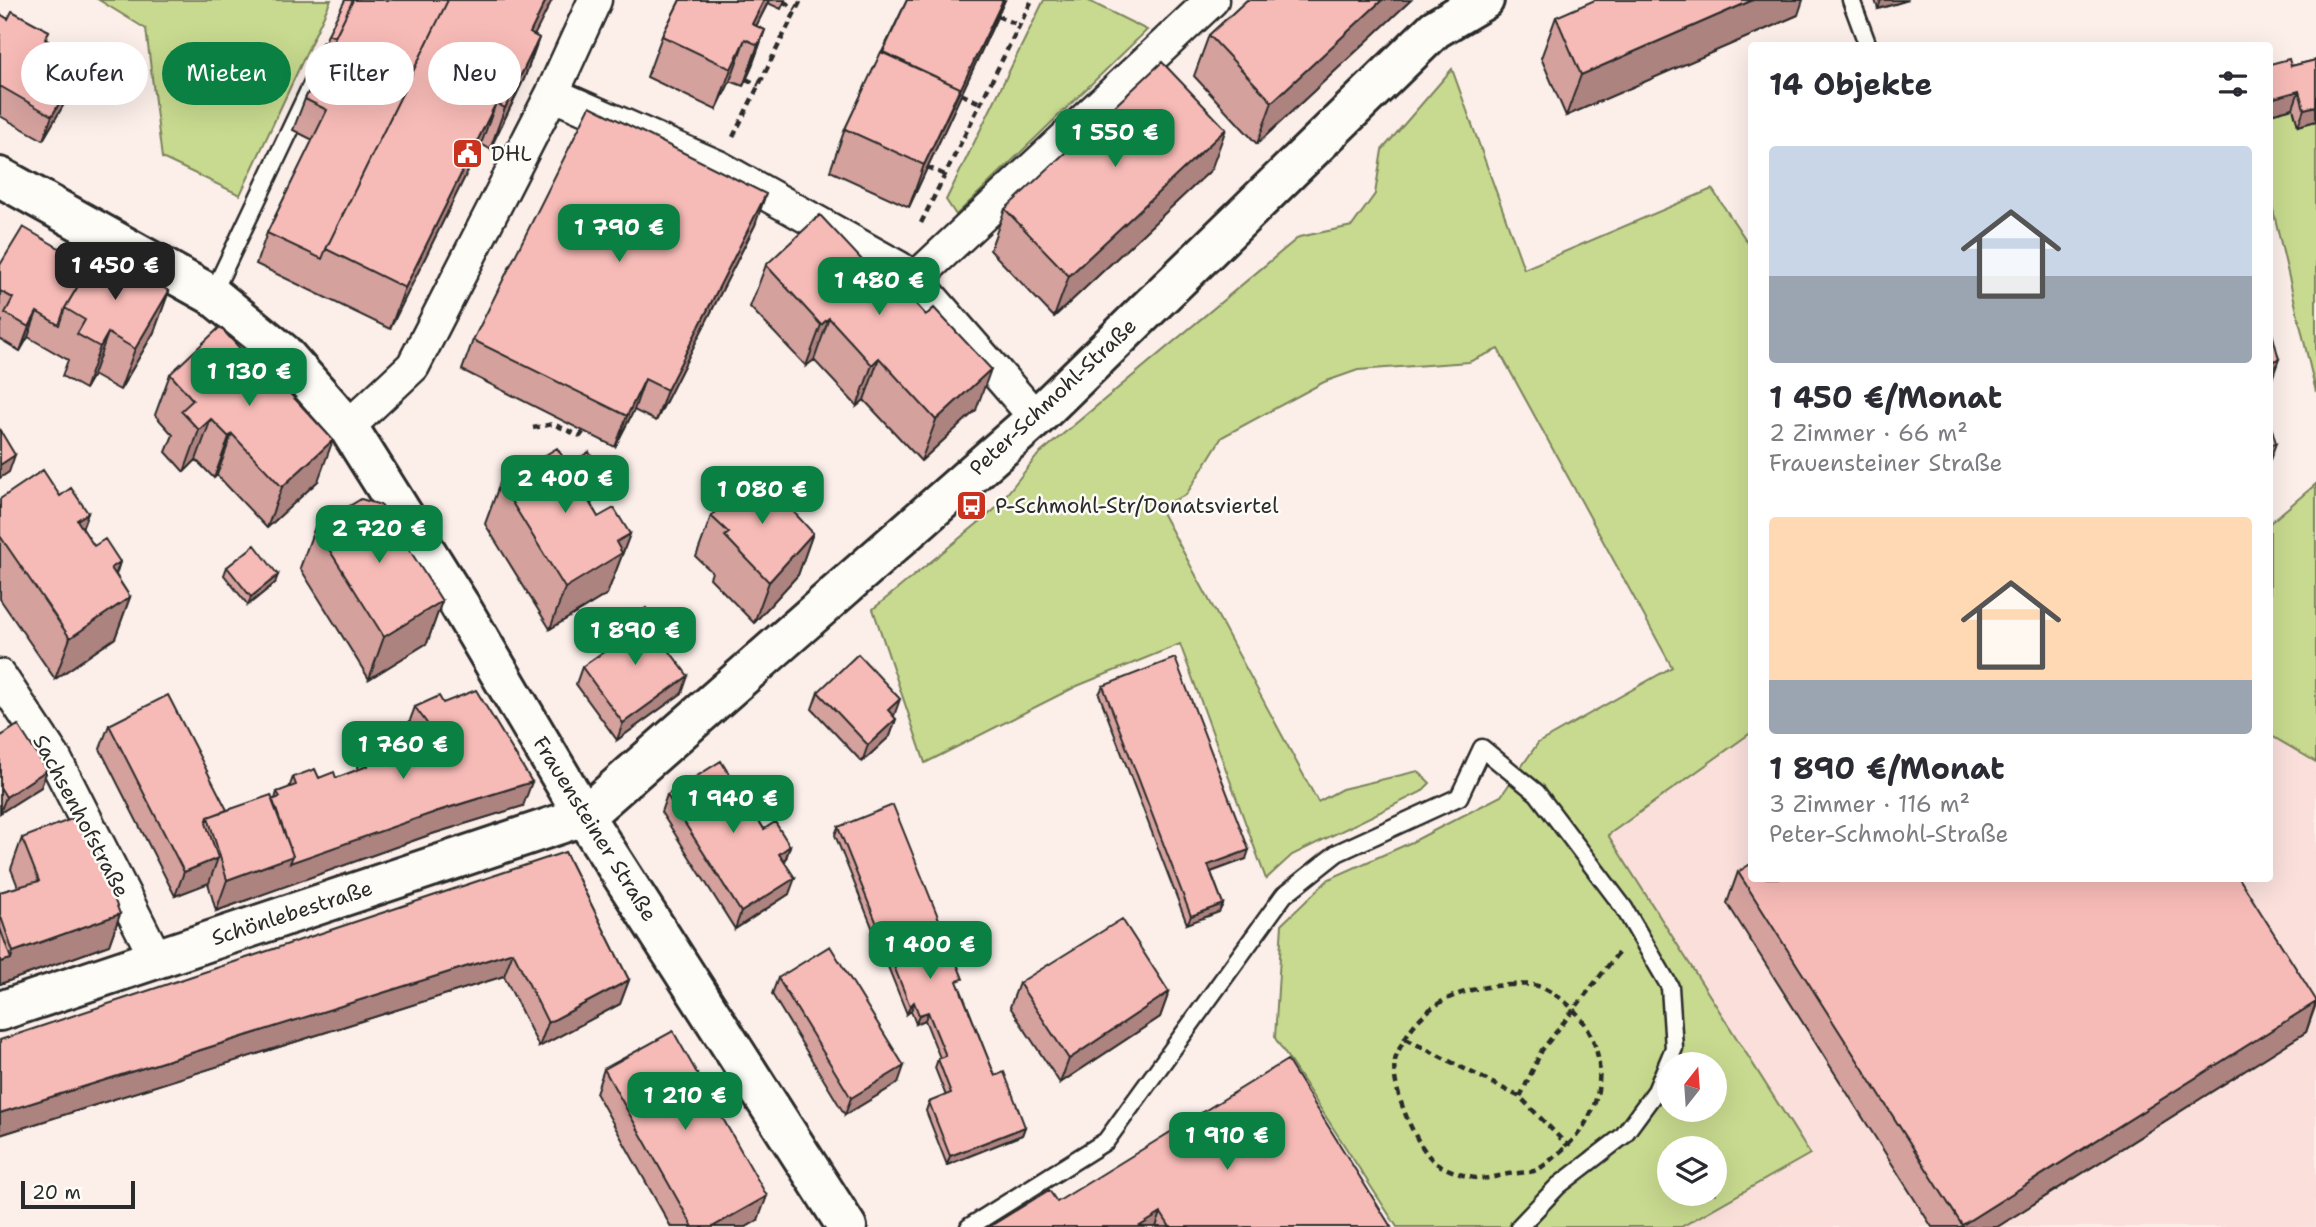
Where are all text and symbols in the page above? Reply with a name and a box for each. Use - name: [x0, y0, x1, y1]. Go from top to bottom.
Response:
- chip: Kaufen: [21, 42, 148, 105]
- chip: Mieten: [162, 42, 291, 105]
- chip: Filter: [305, 42, 414, 105]
- chip: Neu: [428, 42, 521, 105]
- text: 14 Objekte: [1769, 64, 1932, 105]
- icon: filters: [2214, 65, 2252, 103]
- pin: 1 550 €: [1050, 110, 1180, 169]
- text: 1 550 €: [1072, 117, 1159, 147]
- public building icon: DHL: [451, 137, 485, 171]
- place label: DHL: [491, 140, 532, 168]
- icon: home: [1948, 191, 2074, 317]
- pin: 1 790 €: [554, 204, 684, 264]
- text: 1 790 €: [574, 212, 664, 242]
- pin: 1 450 €: [50, 243, 180, 302]
- text: 1 450 €: [71, 250, 159, 280]
- pin: 1 480 €: [814, 258, 944, 317]
- text: 1 480 €: [834, 265, 924, 295]
- street label: Peter-Schmohl-Straße: [963, 312, 1143, 482]
- pin: 1 130 €: [184, 348, 314, 408]
- text: 1 130 €: [207, 356, 291, 386]
- text: 1 450 €/Monat: [1769, 377, 2002, 418]
- text: 2 Zimmer · 66 m²: [1769, 418, 1968, 448]
- text: Frauensteiner Straße: [1769, 448, 2003, 478]
- pin: 2 400 €: [500, 456, 630, 515]
- text: 2 400 €: [517, 463, 613, 493]
- pin: 1 080 €: [697, 466, 827, 526]
- text: 1 080 €: [717, 474, 807, 504]
- bus stop icon: P-Schmohl-Str/Donatsviertel: [955, 489, 989, 523]
- place label: P-Schmohl-Str/Donatsviertel: [995, 492, 1279, 520]
- pin: 2 720 €: [314, 505, 444, 565]
- text: 2 720 €: [332, 513, 426, 543]
- icon: home: [1948, 562, 2074, 688]
- pin: 1 890 €: [570, 608, 700, 667]
- text: 1 890 €: [590, 615, 680, 645]
- pin: 1 760 €: [338, 722, 468, 781]
- text: 1 760 €: [358, 729, 448, 759]
- street label: Sachsenhofstraße: [26, 730, 136, 902]
- street label: Frauensteiner Straße: [527, 731, 663, 927]
- text: 1 890 €/Monat: [1769, 748, 2005, 789]
- pin: 1 940 €: [668, 776, 798, 835]
- text: 1 940 €: [688, 783, 778, 813]
- text: 3 Zimmer · 116 m²: [1769, 789, 1970, 819]
- text: Peter-Schmohl-Straße: [1769, 819, 2009, 849]
- street label: Schönlebestraße: [208, 874, 376, 952]
- pin: 1 400 €: [865, 922, 995, 981]
- text: 1 400 €: [885, 929, 975, 959]
- north arrow: [1657, 1052, 1727, 1122]
- map controls: [1657, 1052, 1727, 1206]
- pin: 1 210 €: [620, 1072, 750, 1132]
- text: 1 210 €: [643, 1080, 727, 1110]
- pin: 1 910 €: [1162, 1112, 1292, 1172]
- text: 1 910 €: [1185, 1120, 1269, 1150]
- button: layers: [1657, 1136, 1727, 1206]
- scale bar: [21, 1178, 135, 1210]
- text: 20 m: [32, 1180, 81, 1205]

